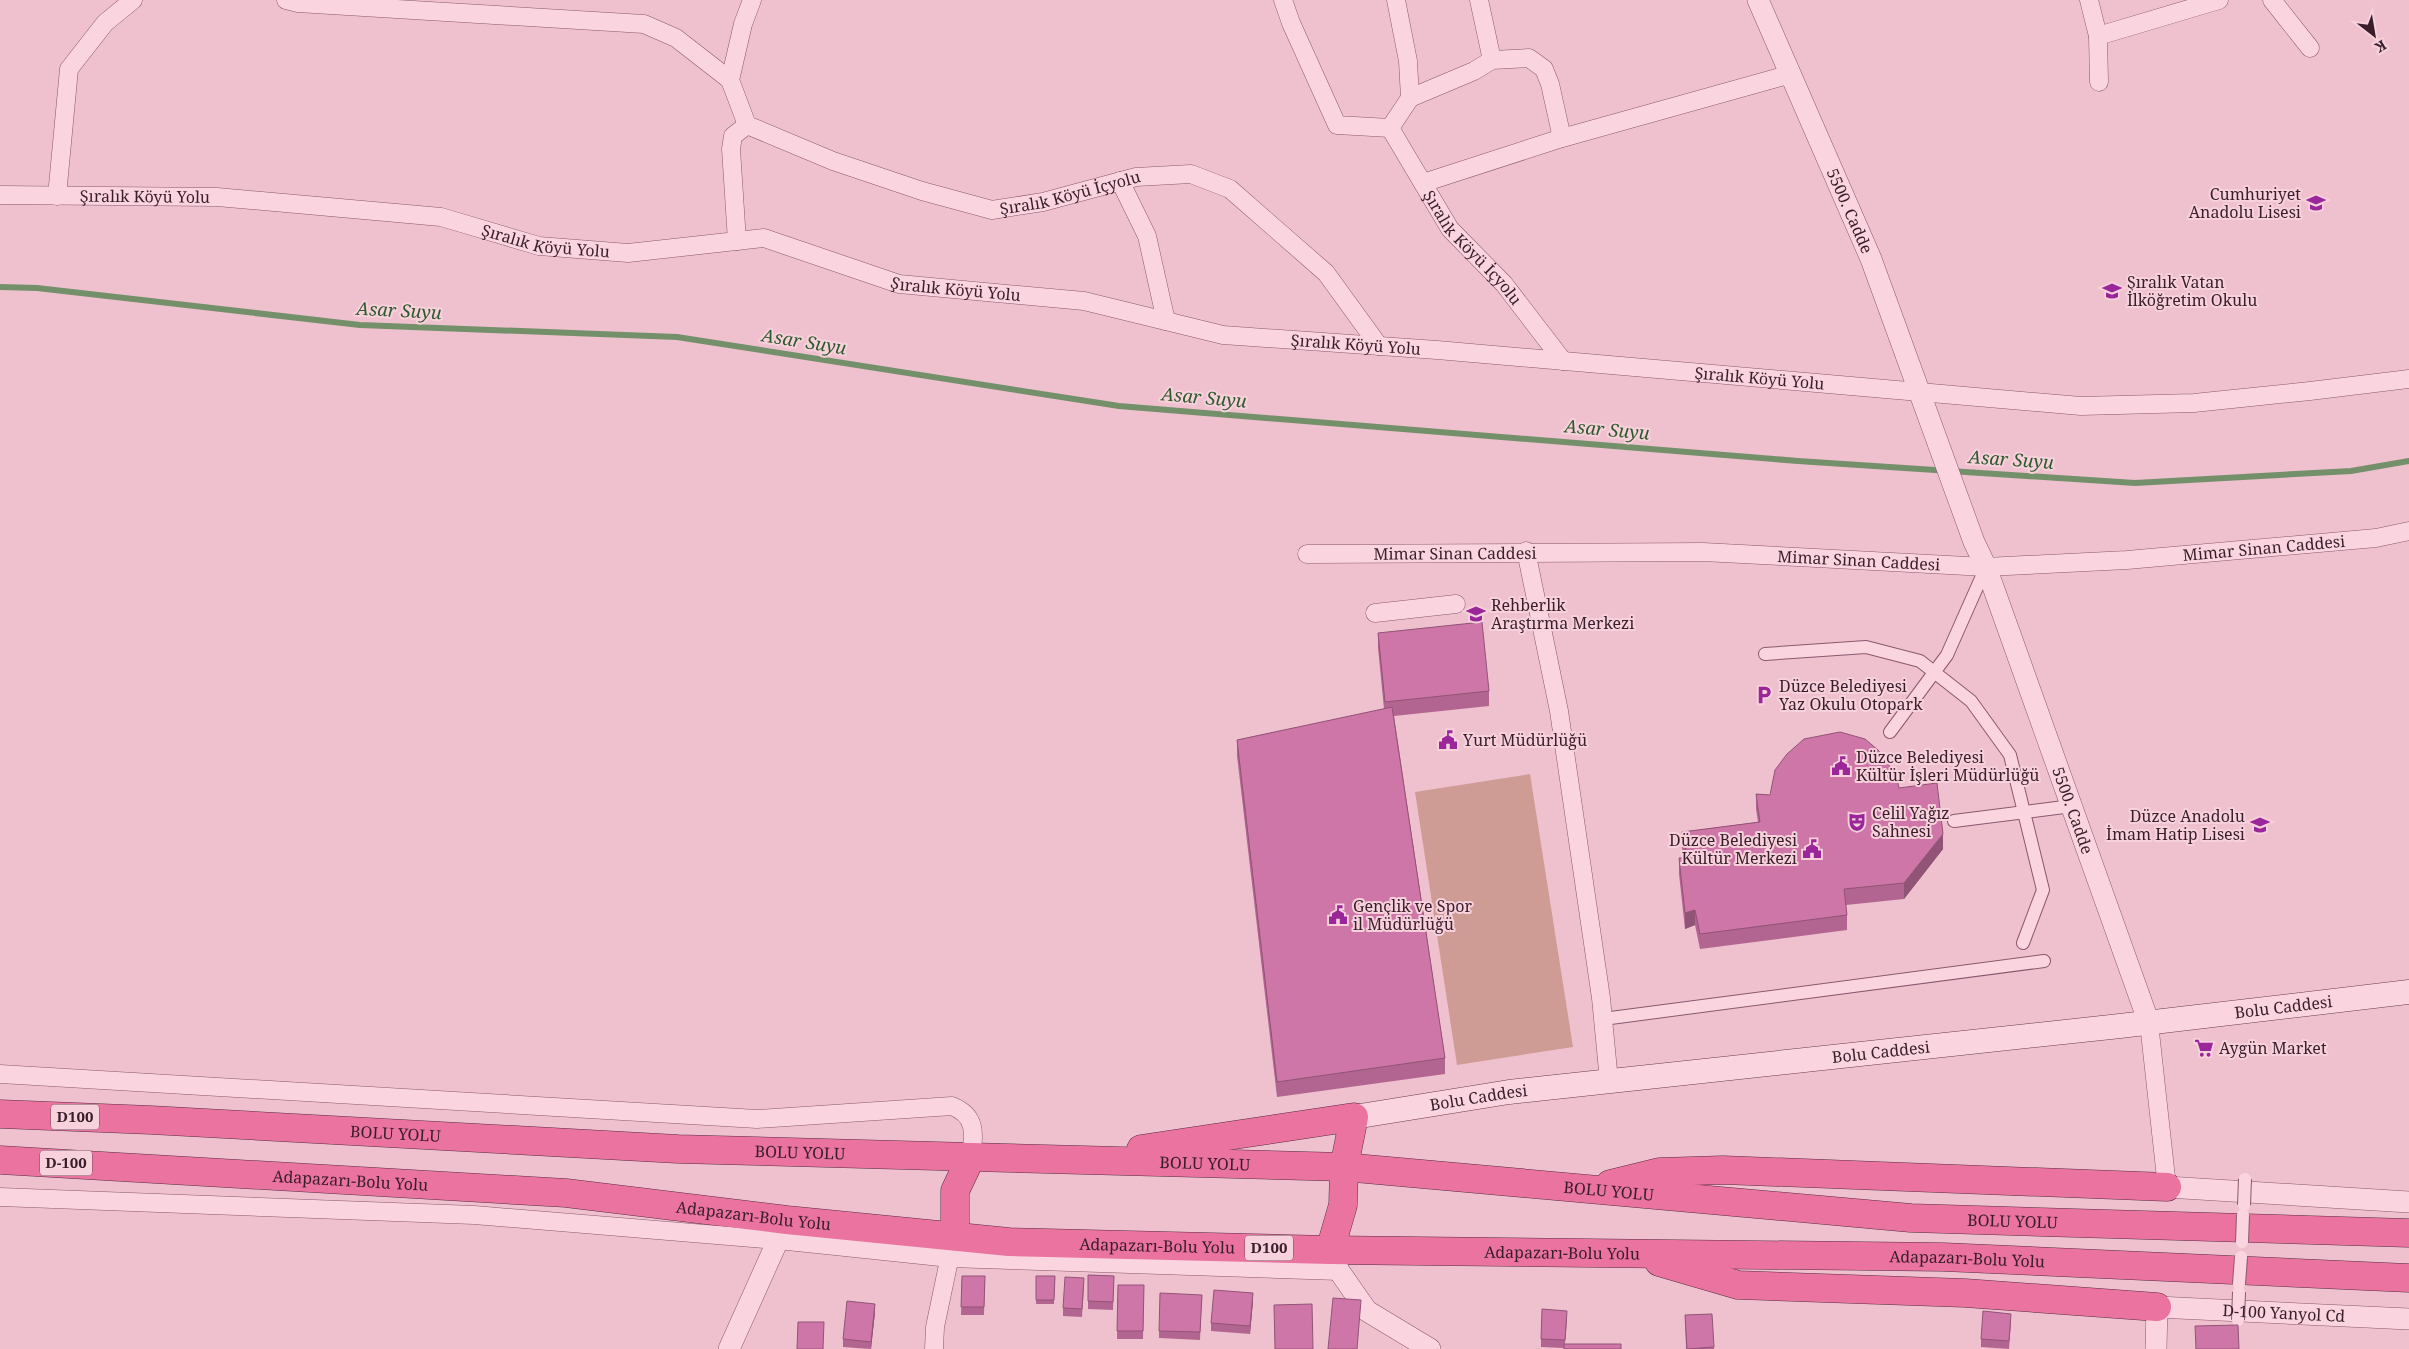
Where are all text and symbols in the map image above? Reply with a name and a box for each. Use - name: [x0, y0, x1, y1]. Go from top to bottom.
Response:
- north arrow: [2349, 10, 2399, 60]
- text: K: [2371, 36, 2390, 58]
- street label: Şıralık Köyü İçyolu: [998, 165, 1143, 220]
- street label: 5500. Cadde: [1822, 165, 1878, 257]
- place label: Cumhuriyet Anadolu Lisesi: [2189, 183, 2301, 223]
- street label: Şıralık Köyü Yolu: [80, 185, 210, 208]
- street label: Şıralık Köyü İçyolu: [1418, 186, 1527, 309]
- school or university icon: Cumhuriyet Anadolu Lisesi: [2305, 192, 2327, 214]
- street label: Şıralık Köyü Yolu: [479, 219, 611, 263]
- street label: Şıralık Köyü Yolu: [888, 271, 1022, 306]
- place label: Şıralık Vatan İlköğretim Okulu: [2127, 271, 2257, 311]
- school or university icon: Şıralık Vatan İlköğretim Okulu: [2101, 280, 2123, 302]
- water label: Asar Suyu: [354, 296, 443, 324]
- water label: Asar Suyu: [758, 322, 848, 360]
- street label: Şıralık Köyü Yolu: [1290, 329, 1422, 360]
- street label: Şıralık Köyü Yolu: [1694, 361, 1825, 395]
- water label: Asar Suyu: [1158, 381, 1248, 413]
- water label: Asar Suyu: [1561, 413, 1651, 445]
- water label: Asar Suyu: [1966, 444, 2055, 474]
- street label: Mimar Sinan Caddesi: [2182, 530, 2346, 566]
- street label: Mimar Sinan Caddesi: [1373, 542, 1537, 565]
- street label: Mimar Sinan Caddesi: [1777, 545, 1941, 576]
- place label: Rehberlik Araştırma Merkezi: [1491, 594, 1634, 634]
- school or university icon: Rehberlik Araştırma Merkezi: [1465, 603, 1487, 625]
- place label: Düzce Belediyesi Yaz Okulu Otopark: [1778, 675, 1923, 715]
- parking icon: Düzce Belediyesi Yaz Okulu Otopark: [1753, 684, 1775, 706]
- public building icon: Yurt Müdürlüğü: [1437, 729, 1459, 751]
- place label: Yurt Müdürlüğü: [1462, 729, 1587, 751]
- place label: Düzce Belediyesi Kültür İşleri Müdürlüğü: [1856, 746, 2040, 786]
- public building icon: Düzce Belediyesi Kültür İşleri Müdürlüğü: [1830, 755, 1852, 777]
- street label: 5500. Cadde: [2047, 764, 2099, 857]
- place label: Celil Yağız Sahnesi: [1872, 802, 1950, 842]
- place label: Düzce Anadolu İmam Hatip Lisesi: [2106, 805, 2245, 845]
- theatre icon: Celil Yağız Sahnesi: [1846, 811, 1868, 833]
- school or university icon: Düzce Anadolu İmam Hatip Lisesi: [2249, 814, 2271, 836]
- place label: Düzce Belediyesi Kültür Merkezi: [1669, 829, 1797, 869]
- public building icon: Düzce Belediyesi Kültür Merkezi: [1801, 838, 1823, 860]
- place label: Gençlik ve Spor il Müdürlüğü: [1353, 895, 1473, 935]
- public building icon: Gençlik ve Spor il Müdürlüğü: [1327, 904, 1349, 926]
- street label: Bolu Caddesi: [2233, 990, 2333, 1023]
- street label: Bolu Caddesi: [1831, 1036, 1931, 1068]
- supermarket icon: Aygün Market: [2193, 1037, 2215, 1059]
- place label: Aygün Market: [2219, 1037, 2327, 1059]
- street label: Bolu Caddesi: [1428, 1079, 1528, 1116]
- road number: D100: [51, 1104, 99, 1130]
- street label: BOLU YOLU: [350, 1120, 442, 1147]
- street label: BOLU YOLU: [754, 1140, 846, 1165]
- road number: D-100: [40, 1150, 92, 1176]
- street label: BOLU YOLU: [1159, 1151, 1251, 1175]
- street label: Adapazarı-Bolu Yolu: [272, 1165, 429, 1196]
- street label: BOLU YOLU: [1563, 1176, 1656, 1206]
- street label: Adapazarı-Bolu Yolu: [675, 1196, 832, 1235]
- street label: BOLU YOLU: [1967, 1209, 2059, 1233]
- street label: Adapazarı-Bolu Yolu: [1079, 1233, 1235, 1259]
- road number: D100: [1245, 1236, 1293, 1260]
- street label: Adapazarı-Bolu Yolu: [1484, 1241, 1640, 1265]
- street label: Adapazarı-Bolu Yolu: [1889, 1245, 2045, 1273]
- street label: D-100 Yanyol Cd: [2222, 1299, 2346, 1327]

